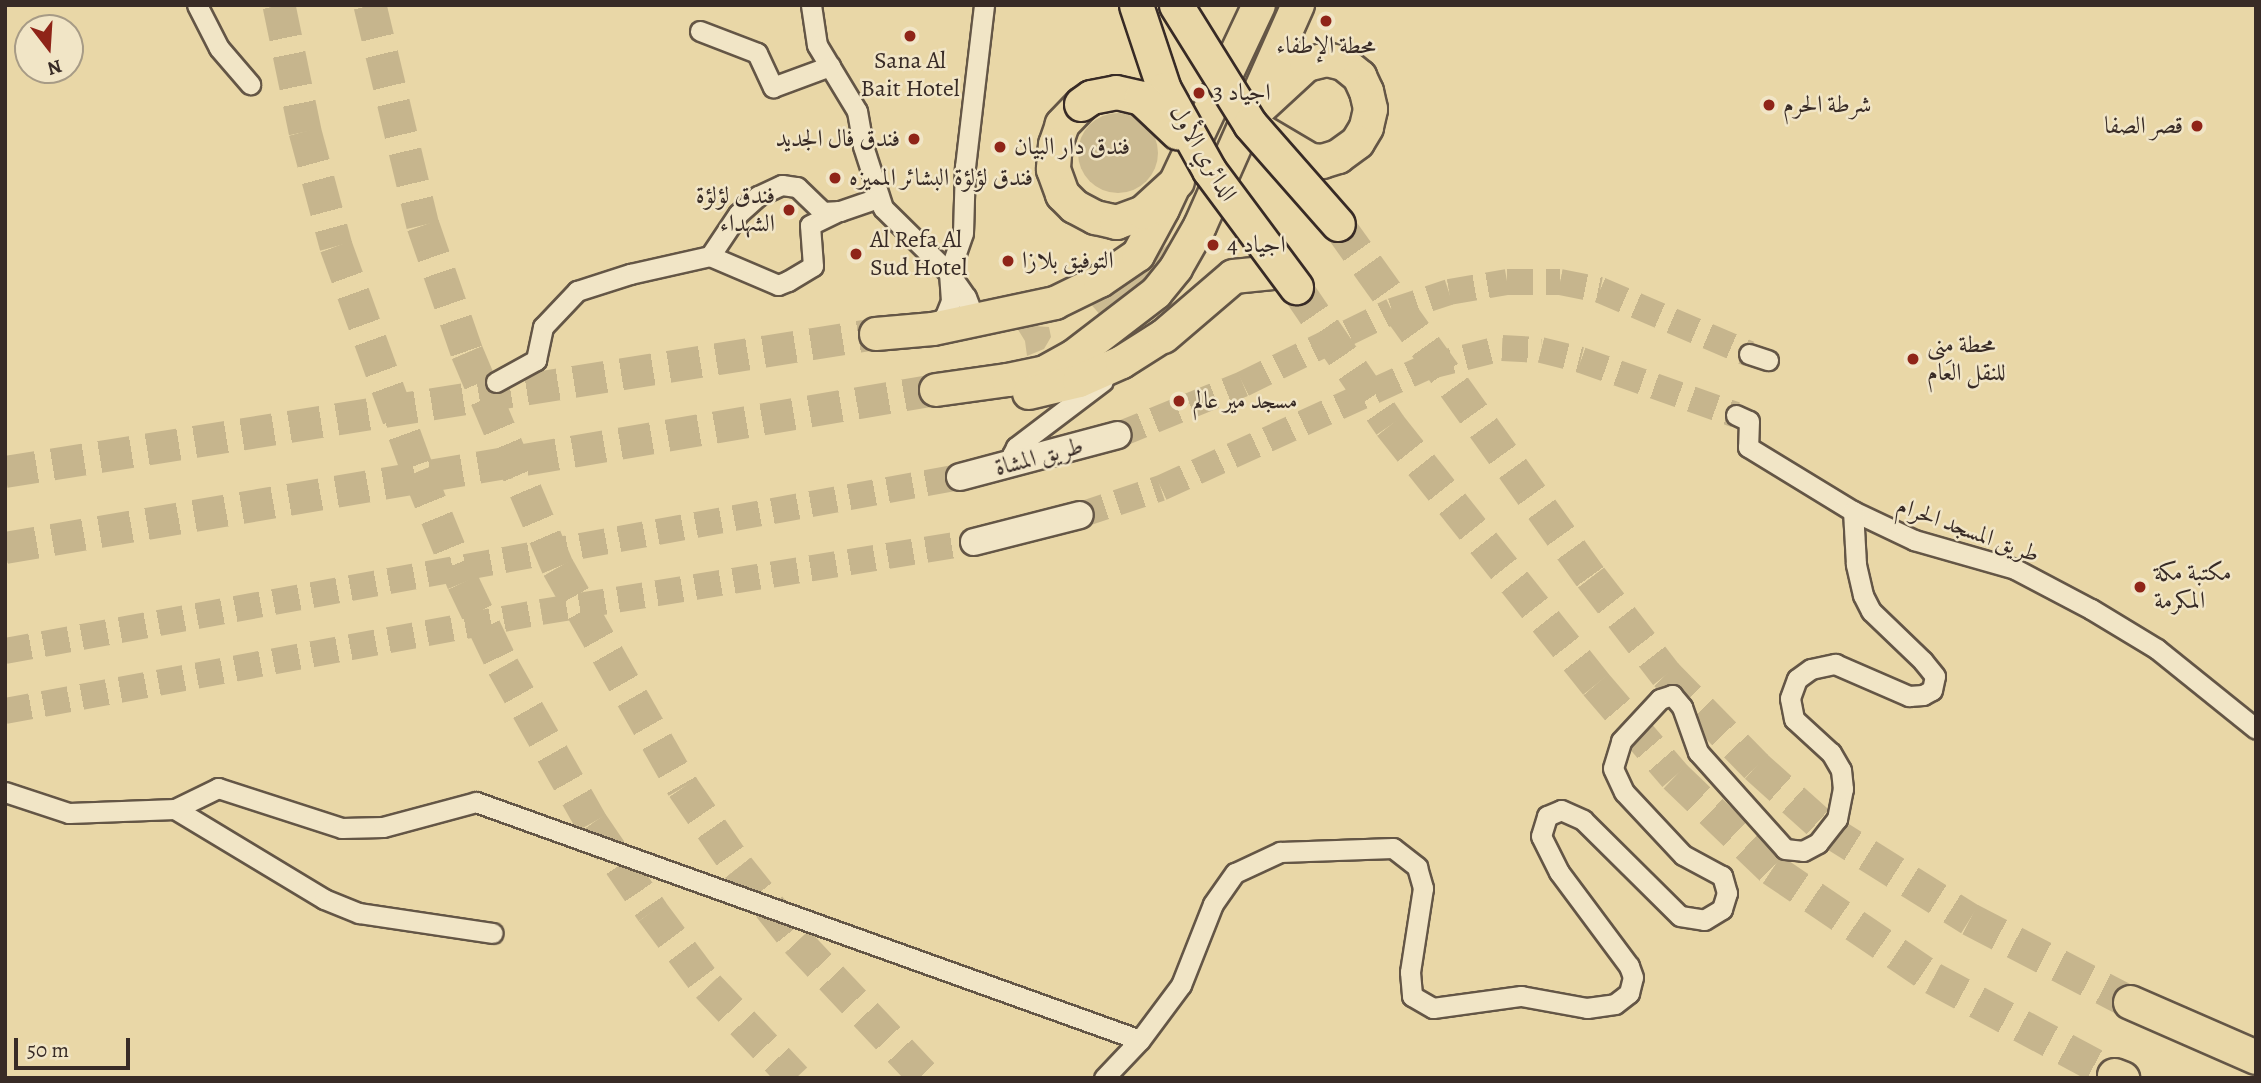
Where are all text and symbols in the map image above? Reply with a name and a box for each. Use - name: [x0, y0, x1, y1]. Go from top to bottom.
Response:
- marker: محطة الإطفاء: [1318, 13, 1334, 29]
- north arrow: [14, 14, 84, 84]
- marker: Sana Al Bait Hotel: [902, 28, 918, 44]
- place label: محطة الإطفاء: [1276, 32, 1376, 60]
- place label: Sana Al Bait Hotel: [860, 47, 960, 103]
- text: N: [44, 53, 65, 82]
- place label: اجياد 3: [1213, 79, 1271, 107]
- marker: اجياد 3: [1191, 85, 1207, 101]
- place label: شرطة الحرم: [1783, 91, 1871, 119]
- marker: شرطة الحرم: [1761, 97, 1777, 113]
- street label: الدائري الأول: [1163, 100, 1243, 206]
- place label: قصر الصفا: [2104, 112, 2183, 140]
- marker: قصر الصفا: [2189, 118, 2205, 134]
- place label: فندق فال الجديد: [775, 125, 900, 153]
- marker: فندق فال الجديد: [906, 131, 922, 147]
- place label: فندق دار البيان: [1014, 133, 1130, 161]
- marker: فندق دار البيان: [992, 139, 1008, 155]
- place label: فندق لؤلؤة البشائر المميزه: [849, 164, 1033, 192]
- marker: فندق لؤلؤة البشائر المميزه: [827, 170, 843, 186]
- place label: فندق لؤلؤة الشهداء: [696, 182, 775, 238]
- marker: فندق لؤلؤة الشهداء: [781, 202, 797, 218]
- place label: Al Refa Al Sud Hotel: [870, 226, 967, 282]
- place label: اجياد 4: [1227, 231, 1286, 259]
- marker: اجياد 4: [1205, 237, 1221, 253]
- marker: Al Refa Al Sud Hotel: [848, 246, 864, 262]
- place label: التوفيق بلازا: [1022, 247, 1114, 275]
- marker: التوفيق بلازا: [1000, 253, 1016, 269]
- place label: محطة مِنى للنقل العام: [1927, 331, 2006, 387]
- marker: محطة مِنى للنقل العام: [1905, 351, 1921, 367]
- place label: مسجد مير عالم: [1193, 387, 1298, 415]
- marker: مسجد مير عالم: [1171, 393, 1187, 409]
- street label: طريق المشاة: [992, 431, 1086, 483]
- street label: طريق المسجد الحرام: [1893, 491, 2043, 569]
- place label: مكتبة مكة المكرمة: [2154, 559, 2232, 615]
- marker: مكتبة مكة المكرمة: [2132, 579, 2148, 595]
- scale bar: [18, 1024, 133, 1068]
- text: 50 m: [27, 1036, 69, 1064]

